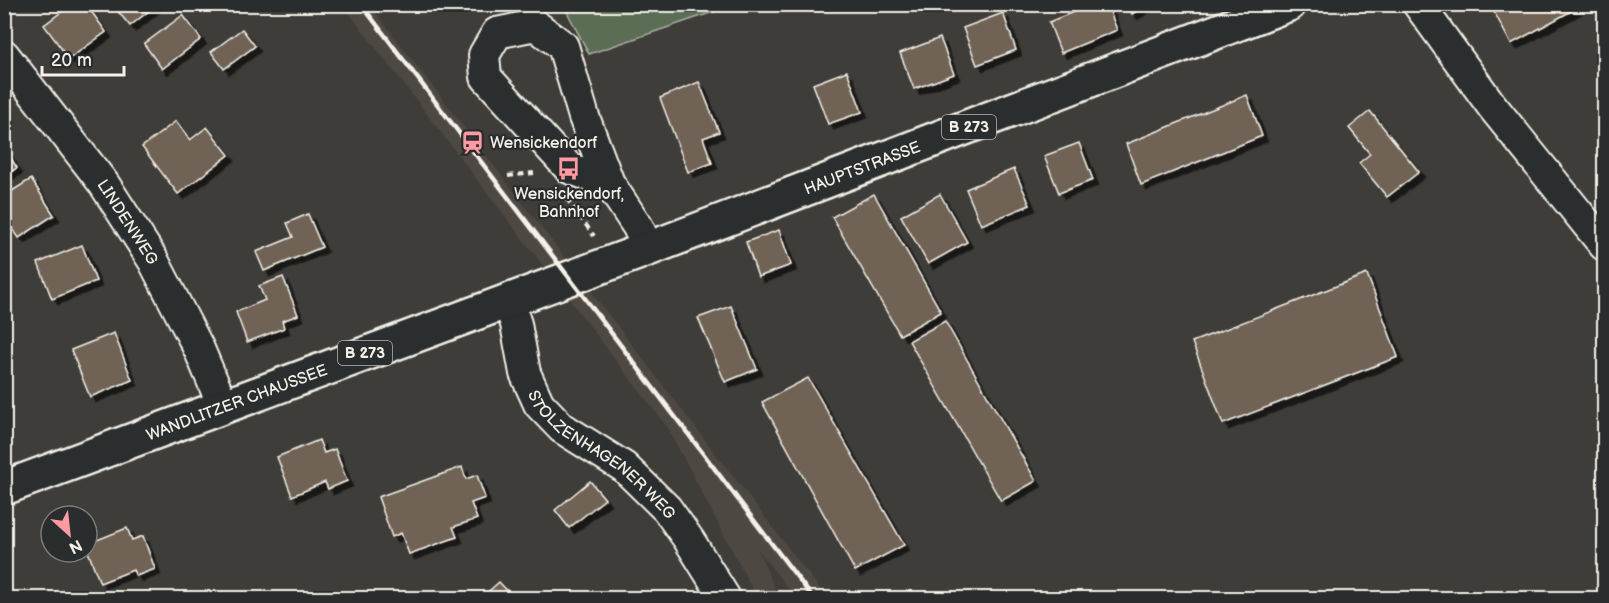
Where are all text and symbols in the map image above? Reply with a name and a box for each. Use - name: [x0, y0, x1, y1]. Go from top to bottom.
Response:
- scale bar: [42, 39, 124, 77]
- text: 20 m: [51, 50, 92, 71]
- road number: B 273: [942, 115, 996, 139]
- station icon: Wensickendorf: [459, 129, 485, 155]
- place label: Wensickendorf: [490, 134, 597, 153]
- street label: HAUPTSTRASSE: [802, 138, 923, 199]
- bus stop icon: Wensickendorf, Bahnhof: [556, 155, 582, 181]
- street label: LINDENWEG: [93, 176, 161, 269]
- place label: Wensickendorf, Bahnhof: [514, 185, 624, 222]
- road number: B 273: [338, 341, 392, 365]
- street label: WANDLITZER CHAUSSEE: [144, 361, 330, 445]
- street label: STOLZENHAGENER WEG: [523, 388, 679, 523]
- north arrow: [39, 504, 99, 564]
- text: N: [65, 535, 85, 557]

